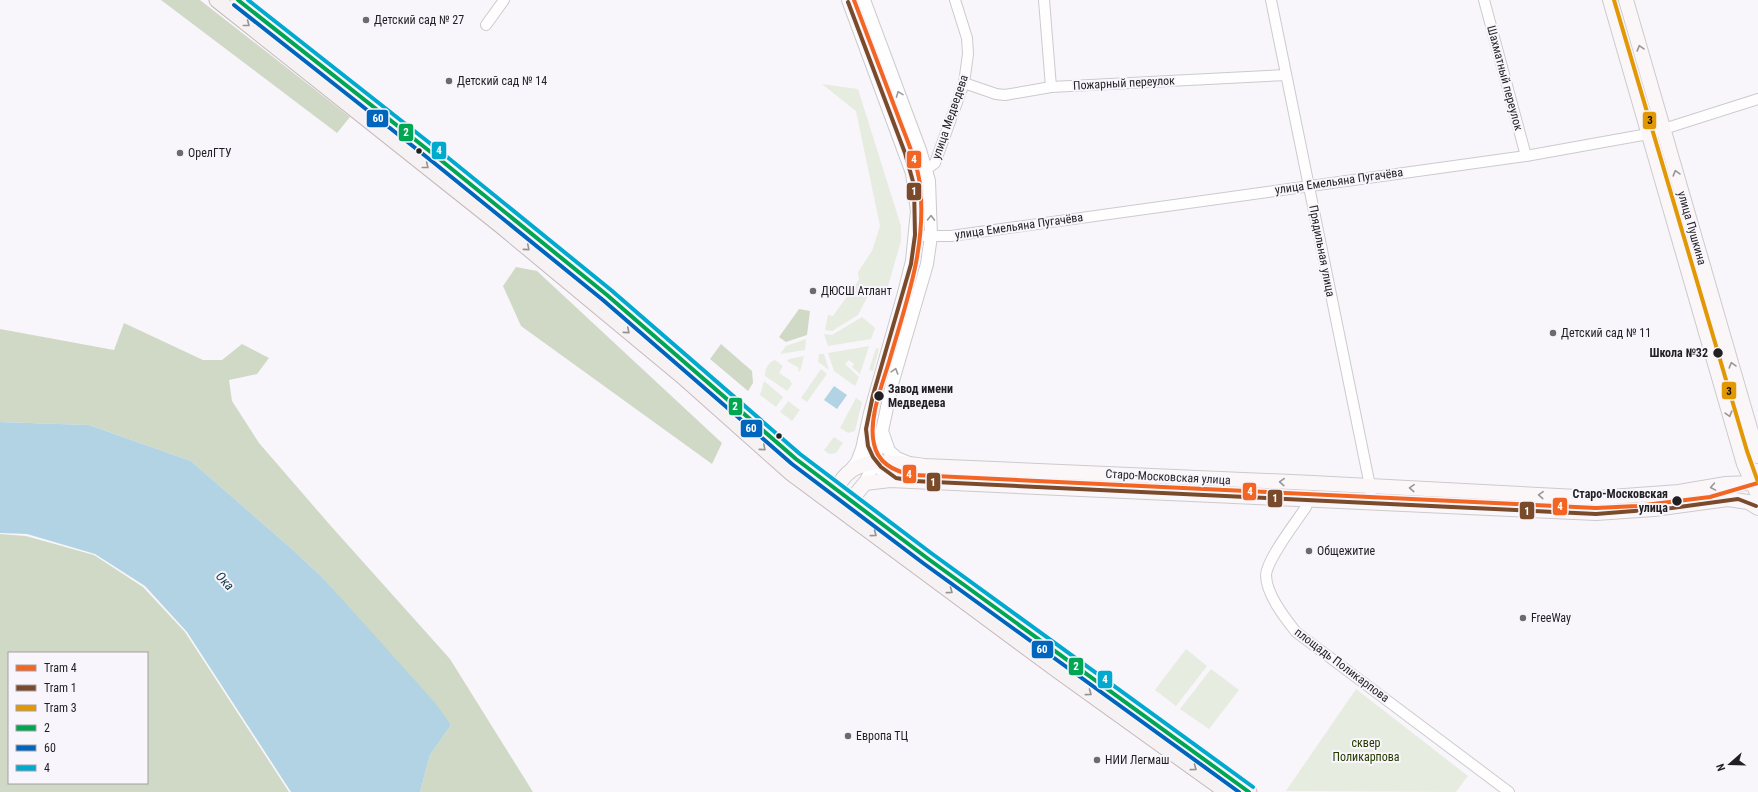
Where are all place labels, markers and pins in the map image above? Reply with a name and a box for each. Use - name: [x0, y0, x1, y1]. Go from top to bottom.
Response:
- place label: Детский сад № 27: [374, 13, 464, 27]
- marker: Детский сад № 27: [361, 15, 371, 25]
- place label: Детский сад № 14: [457, 74, 547, 88]
- marker: Детский сад № 14: [444, 76, 454, 86]
- place label: ОрелГТУ: [188, 146, 232, 160]
- unlabelled marker: [414, 146, 424, 156]
- marker: ОрелГТУ: [175, 148, 185, 158]
- place label: ДЮСШ Атлант: [821, 284, 892, 298]
- marker: ДЮСШ Атлант: [808, 286, 818, 296]
- place label: Детский сад № 11: [1561, 326, 1651, 340]
- marker: Детский сад № 11: [1548, 328, 1558, 338]
- place label: Школа №32: [1649, 346, 1708, 360]
- marker: Школа №32: [1711, 346, 1725, 360]
- place label: Завод имени Медведева: [888, 382, 953, 410]
- marker: Завод имени Медведева: [872, 389, 886, 403]
- unlabelled marker: [774, 431, 784, 441]
- place label: Старо-Московская улица: [1573, 487, 1668, 515]
- marker: Старо-Московская улица: [1670, 494, 1684, 508]
- place label: Общежитие: [1317, 544, 1376, 558]
- marker: Общежитие: [1304, 546, 1314, 556]
- place label: FreeWay: [1531, 611, 1571, 625]
- marker: FreeWay: [1518, 613, 1528, 623]
- place label: Европа ТЦ: [856, 729, 909, 743]
- marker: Европа ТЦ: [843, 731, 853, 741]
- place label: НИИ Легмаш: [1105, 753, 1170, 767]
- marker: НИИ Легмаш: [1092, 755, 1102, 765]

